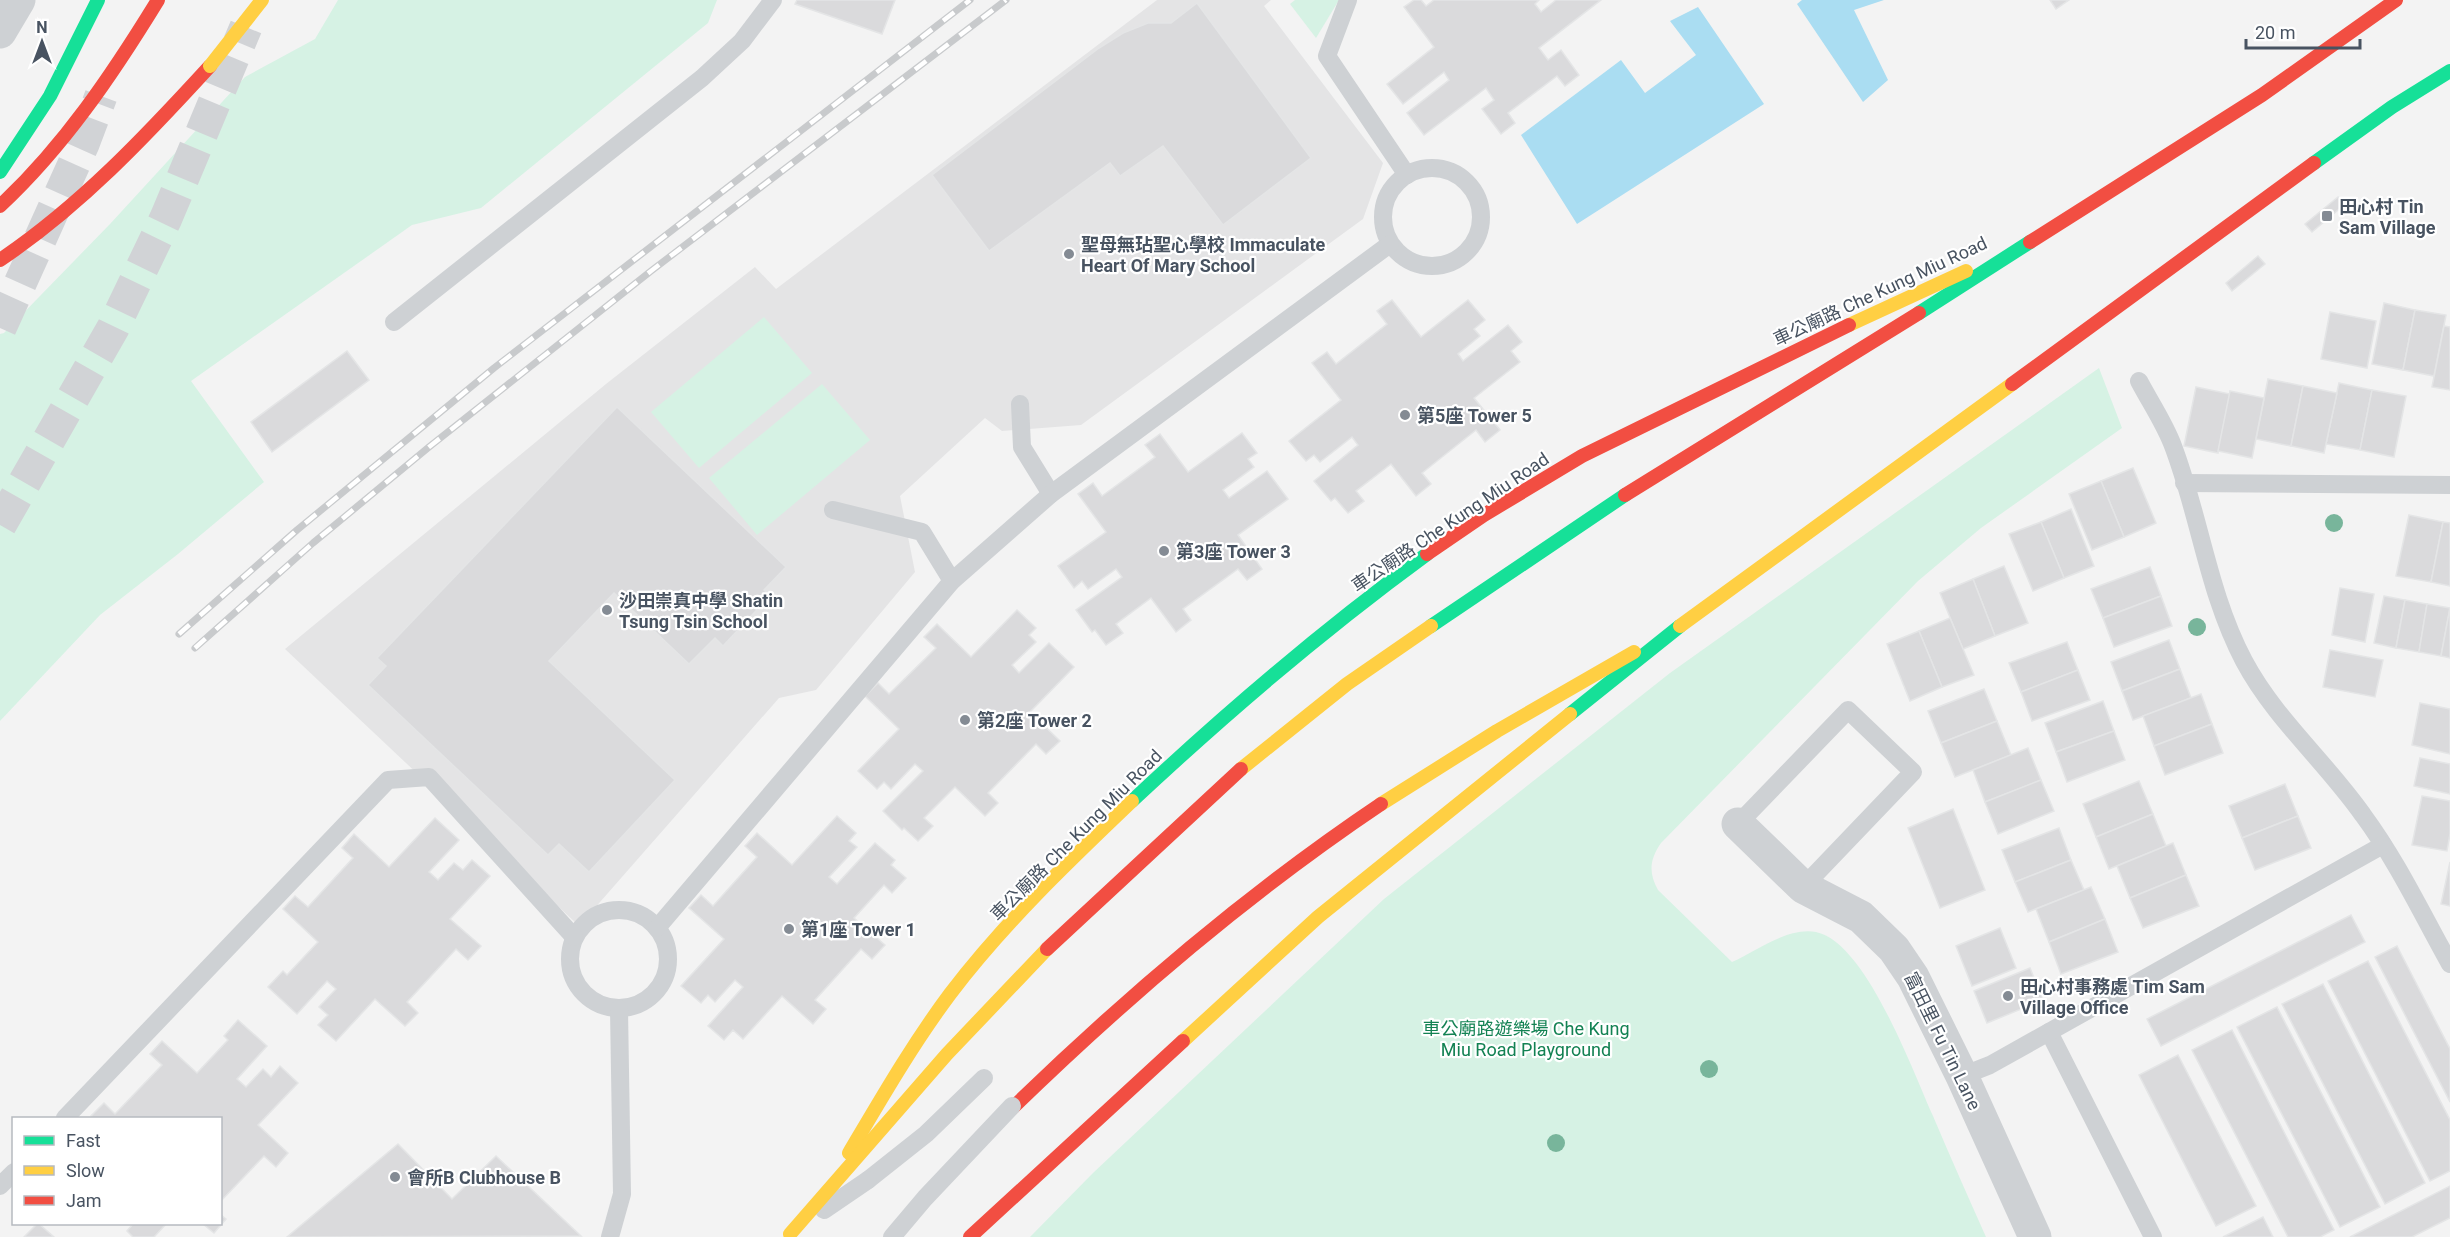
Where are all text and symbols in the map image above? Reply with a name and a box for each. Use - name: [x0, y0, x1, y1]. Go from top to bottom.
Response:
- north arrow: [12, 12, 72, 72]
- scale bar: [2246, 12, 2360, 50]
- text: N: [36, 18, 48, 37]
- text: 20 m: [2255, 22, 2295, 43]
- place label: 田心村 Tin Sam Village: [2339, 196, 2436, 238]
- marker: 田心村 Tin Sam Village: [2320, 209, 2334, 223]
- street label: 車公廟路 Che Kung Miu Road: [1770, 232, 1990, 350]
- place label: 聖母無玷聖心學校 Immaculate Heart Of Mary School: [1081, 234, 1326, 276]
- marker: 聖母無玷聖心學校 Immaculate Heart Of Mary School: [1062, 247, 1076, 261]
- place label: 第5座 Tower 5: [1417, 405, 1532, 426]
- marker: 第5座 Tower 5: [1398, 408, 1412, 422]
- street label: 車公廟路 Che Kung Miu Road: [1347, 448, 1553, 596]
- place label: 第3座 Tower 3: [1176, 541, 1291, 562]
- marker: 第3座 Tower 3: [1157, 544, 1171, 558]
- place label: 沙田崇真中學 Shatin Tsung Tsin School: [619, 590, 783, 632]
- marker: 沙田崇真中學 Shatin Tsung Tsin School: [600, 603, 614, 617]
- place label: 第2座 Tower 2: [977, 710, 1092, 731]
- marker: 第2座 Tower 2: [958, 713, 972, 727]
- street label: 車公廟路 Che Kung Miu Road: [986, 745, 1166, 925]
- place label: 第1座 Tower 1: [801, 919, 916, 940]
- marker: 第1座 Tower 1: [782, 922, 796, 936]
- street label: 富田里 Fu Tin Lane: [1901, 969, 1985, 1113]
- place label: 田心村事務處 Tim Sam Village Office: [2020, 976, 2205, 1018]
- marker: 田心村事務處 Tim Sam Village Office: [2001, 989, 2015, 1003]
- park label: 車公廟路遊樂場 Che Kung Miu Road Playground: [1422, 1018, 1630, 1060]
- legend: [12, 1117, 222, 1225]
- text: Fast: [66, 1130, 101, 1151]
- text: Slow: [66, 1160, 105, 1181]
- place label: 會所B Clubhouse B: [407, 1167, 561, 1188]
- marker: 會所B Clubhouse B: [388, 1170, 402, 1184]
- text: Jam: [66, 1190, 102, 1211]

